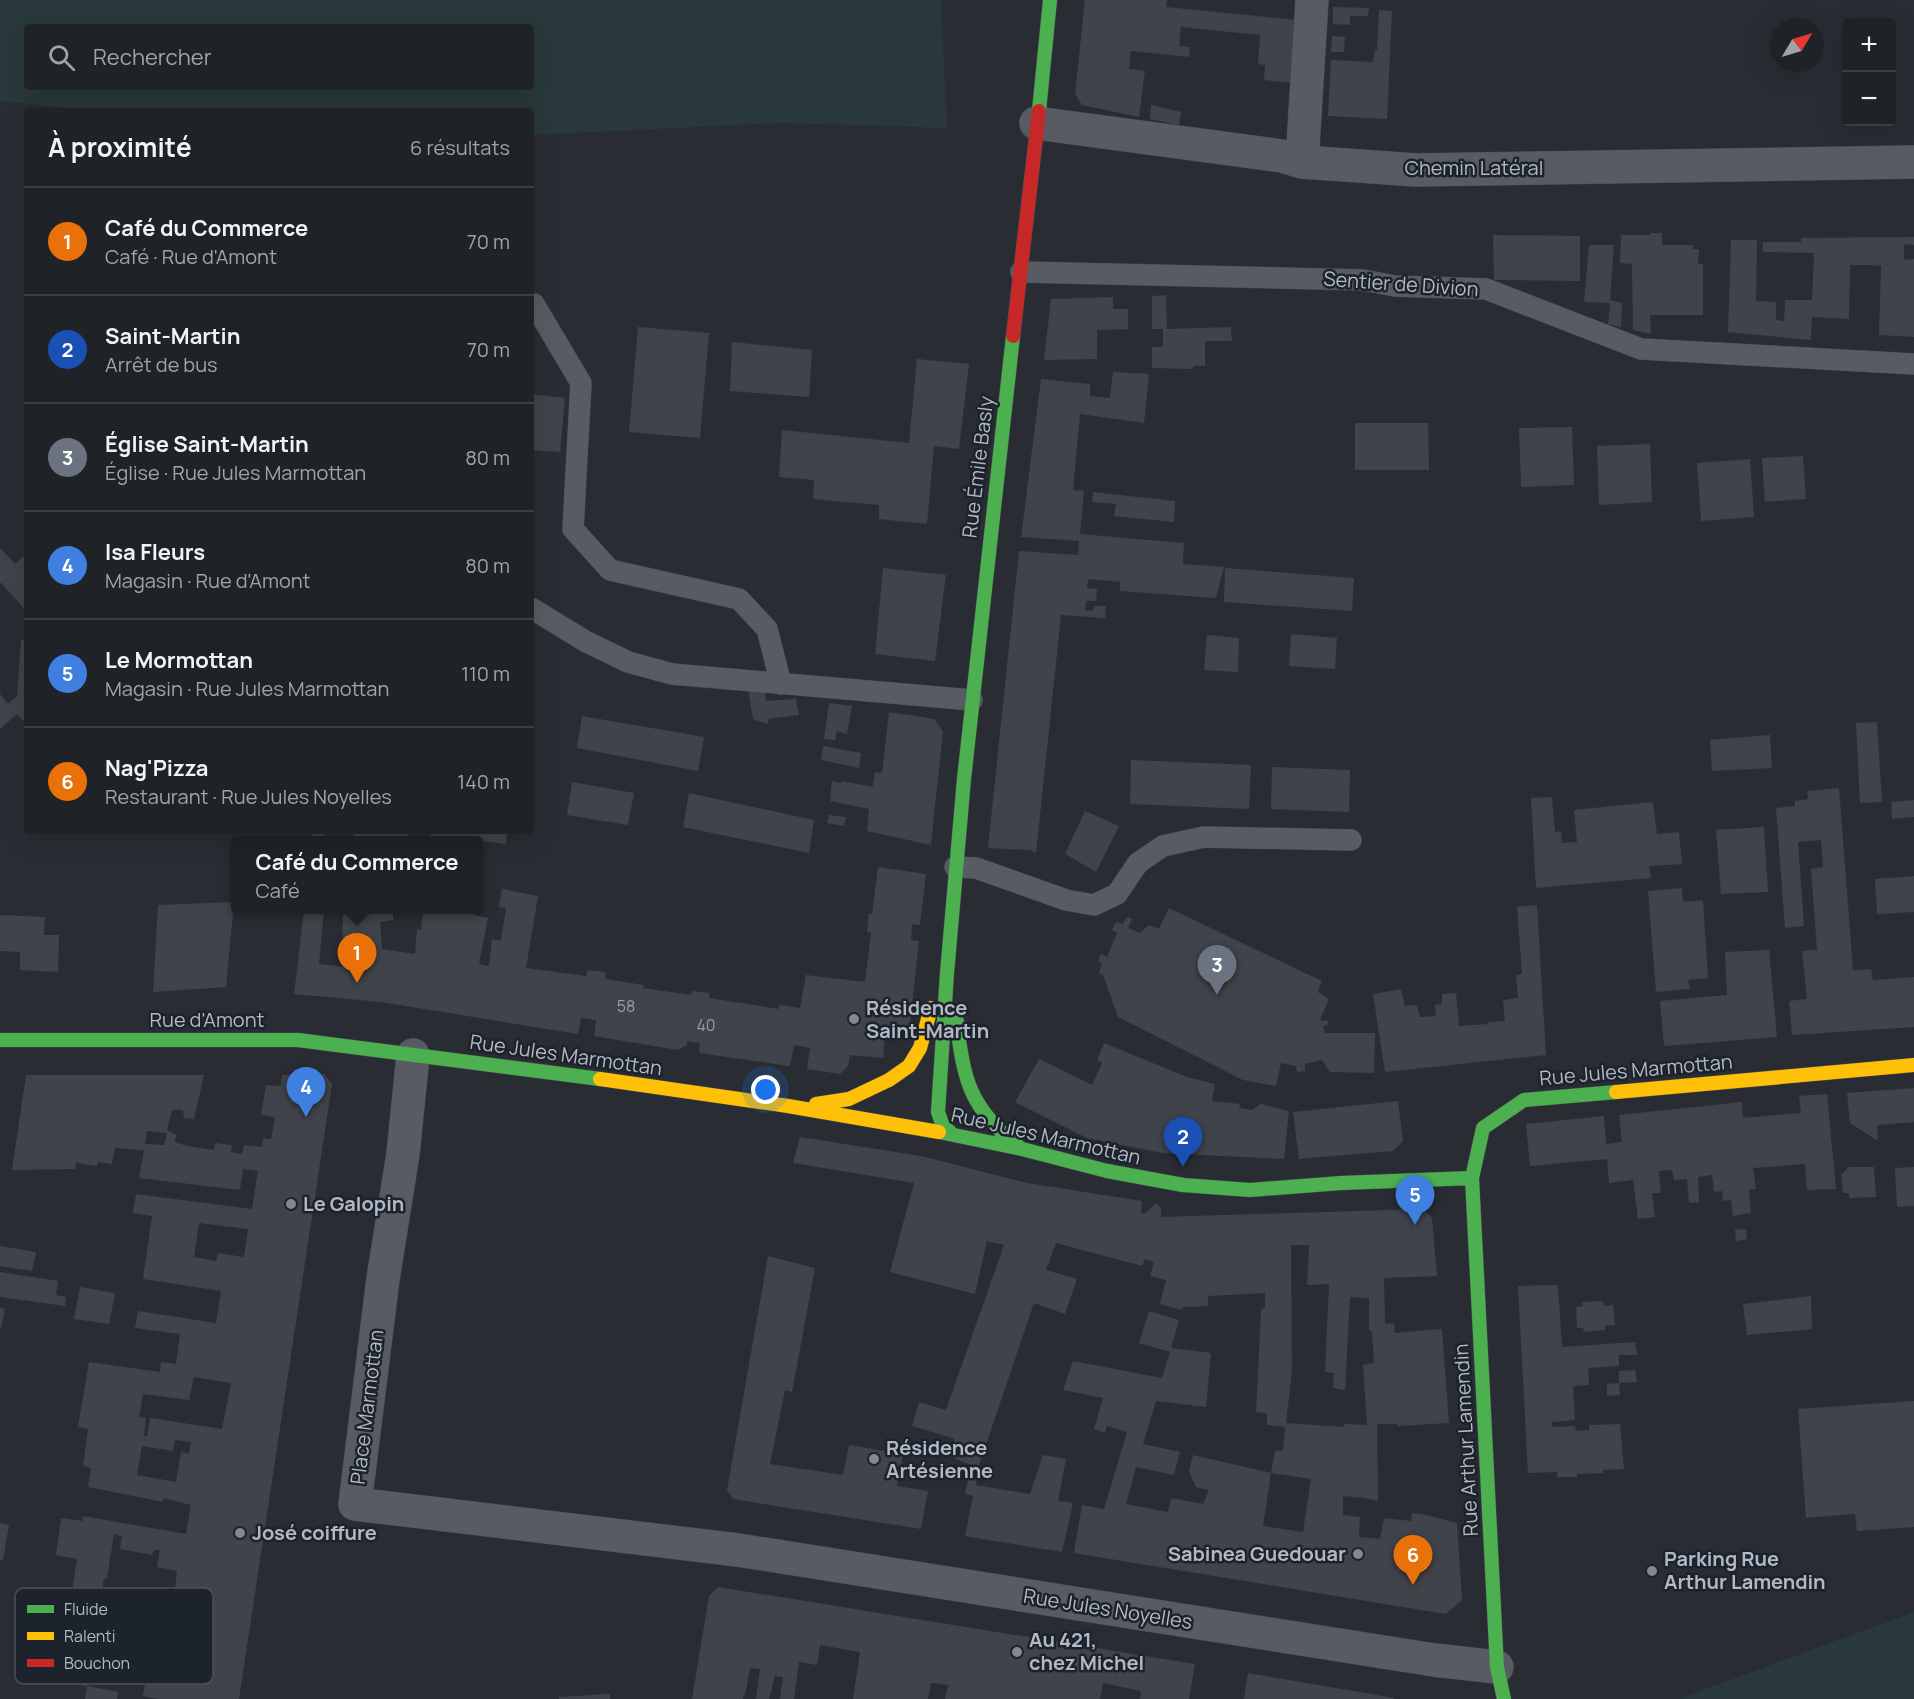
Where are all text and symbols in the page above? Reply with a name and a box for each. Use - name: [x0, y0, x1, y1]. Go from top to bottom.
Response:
- north arrow: [1770, 18, 1824, 72]
- map controls: [1842, 18, 1896, 126]
- button: +: [1842, 18, 1896, 72]
- search box: [24, 24, 534, 90]
- icon: search: [45, 41, 78, 74]
- text: Rechercher: [93, 42, 212, 72]
- button: −: [1842, 72, 1896, 126]
- text: À proximité: [48, 129, 192, 165]
- text: 6 résultats: [410, 134, 510, 161]
- street label: Chemin Latéral: [1405, 154, 1543, 181]
- text: Café du Commerce: [105, 213, 308, 243]
- text: 1: [63, 228, 72, 255]
- text: 70 m: [467, 228, 510, 255]
- text: Café · Rue d'Amont: [105, 243, 277, 270]
- street label: Sentier de Divion: [1323, 265, 1479, 302]
- text: Saint-Martin: [105, 321, 241, 351]
- text: 2: [62, 336, 73, 363]
- text: 70 m: [467, 336, 510, 363]
- text: Arrêt de bus: [105, 351, 218, 378]
- street label: Rue Émile Basly: [955, 394, 1000, 539]
- text: Église Saint-Martin: [105, 429, 309, 459]
- text: 3: [62, 444, 73, 471]
- text: 80 m: [465, 444, 510, 471]
- text: Église · Rue Jules Marmottan: [105, 459, 366, 486]
- text: Isa Fleurs: [105, 537, 205, 567]
- text: 4: [61, 552, 74, 579]
- text: 80 m: [465, 552, 510, 579]
- text: Magasin · Rue d'Amont: [105, 567, 311, 594]
- text: Le Mormottan: [105, 645, 253, 675]
- text: 5: [62, 660, 73, 687]
- text: 110 m: [461, 660, 510, 687]
- text: Magasin · Rue Jules Marmottan: [105, 675, 389, 702]
- text: Nag'Pizza: [105, 753, 208, 783]
- text: 6: [61, 768, 74, 795]
- text: 140 m: [457, 768, 510, 795]
- text: Restaurant · Rue Jules Noyelles: [105, 783, 392, 810]
- popup: [231, 836, 483, 914]
- text: Café du Commerce: [255, 847, 459, 877]
- text: Café: [255, 877, 300, 904]
- pin: 1: [338, 934, 376, 983]
- pin: 3: [1198, 946, 1236, 995]
- place label: Résidence Saint-Martin: [866, 994, 989, 1044]
- house number: 58: [617, 995, 635, 1017]
- street label: Rue d'Amont: [149, 1006, 265, 1033]
- marker: Résidence Saint-Martin: [847, 1012, 861, 1026]
- house number: 40: [696, 1014, 716, 1036]
- street label: Rue Jules Marmottan: [468, 1028, 664, 1081]
- street label: Rue Jules Marmottan: [1538, 1048, 1734, 1091]
- pin: 4: [286, 1068, 326, 1117]
- your location: [751, 1075, 780, 1104]
- street label: Rue Jules Marmottan: [949, 1101, 1144, 1170]
- pin: 2: [1164, 1118, 1202, 1167]
- pin: 5: [1396, 1176, 1434, 1225]
- place label: Le Galopin: [303, 1190, 404, 1217]
- marker: Le Galopin: [284, 1197, 298, 1211]
- street label: Place Marmottan: [344, 1328, 389, 1486]
- street label: Rue Arthur Lamendin: [1447, 1343, 1484, 1537]
- place label: Résidence Artésienne: [886, 1434, 993, 1484]
- marker: Résidence Artésienne: [867, 1452, 881, 1466]
- place label: José coiffure: [252, 1519, 377, 1546]
- marker: José coiffure: [233, 1526, 247, 1540]
- pin: 6: [1394, 1536, 1432, 1585]
- place label: Sabinea Guedouar: [1168, 1540, 1346, 1567]
- place label: Parking Rue Arthur Lamendin: [1664, 1545, 1826, 1595]
- marker: Sabinea Guedouar: [1351, 1547, 1365, 1561]
- marker: Parking Rue Arthur Lamendin: [1645, 1564, 1659, 1578]
- street label: Rue Jules Noyelles: [1022, 1582, 1194, 1635]
- legend: [15, 1588, 213, 1684]
- text: Fluide: [64, 1598, 108, 1620]
- text: Ralenti: [64, 1625, 115, 1647]
- place label: Au 421, chez Michel: [1029, 1626, 1144, 1676]
- marker: Au 421, chez Michel: [1010, 1645, 1024, 1659]
- text: Bouchon: [64, 1652, 130, 1674]

